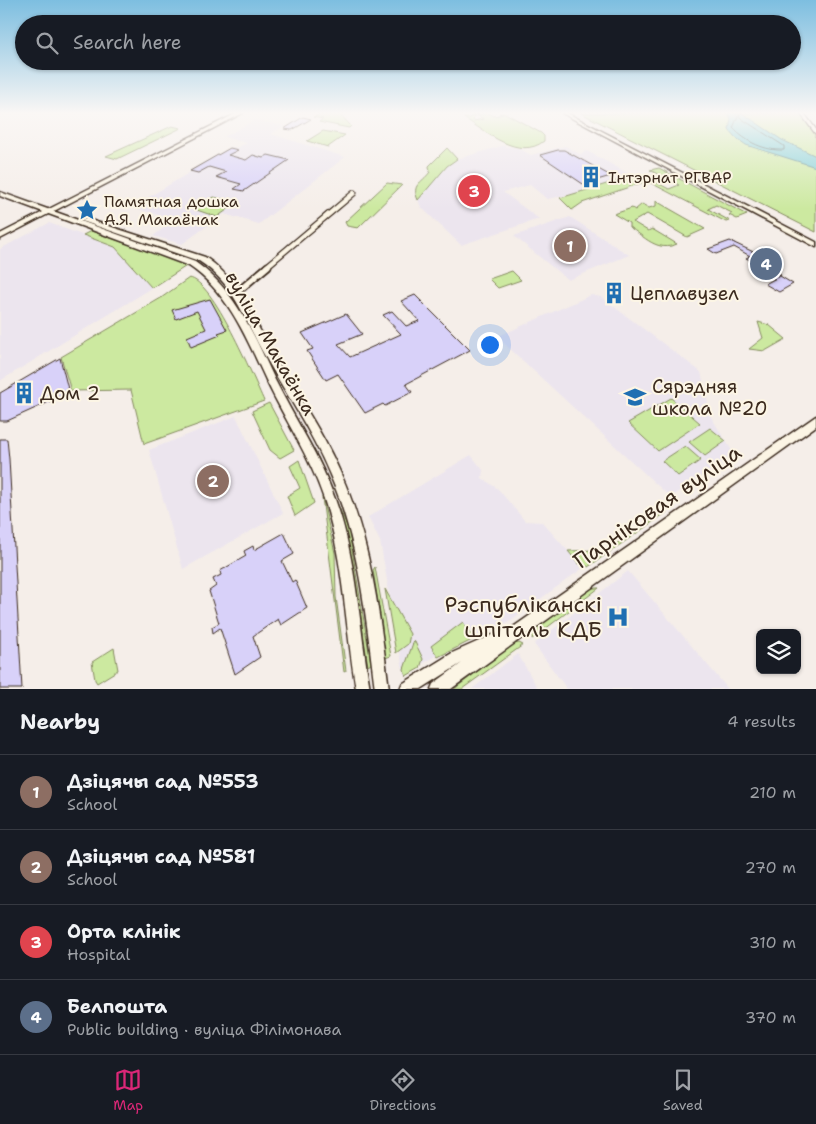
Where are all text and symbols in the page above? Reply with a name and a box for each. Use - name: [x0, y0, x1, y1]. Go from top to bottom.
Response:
- search box: [15, 15, 801, 70]
- icon: search: [33, 29, 61, 57]
- text: Search here: [73, 30, 182, 55]
- building icon: Інтэрнат РГВАР: [578, 164, 604, 190]
- place label: Інтэрнат РГВАР: [608, 167, 732, 188]
- pin: 3: [458, 172, 490, 210]
- place label: Памятная дошка А.Я. Макаёнак: [104, 191, 239, 230]
- place icon: Памятная дошка А.Я. Макаёнак: [74, 197, 100, 223]
- pin: 1: [554, 227, 586, 265]
- pin: 4: [750, 245, 782, 283]
- street label: вуліца Макаёнка: [219, 267, 322, 420]
- building icon: Цеплавузел: [601, 280, 627, 306]
- place label: Цеплавузел: [630, 281, 739, 306]
- your location: [477, 332, 503, 358]
- place label: Сярэдняя школа №20: [652, 374, 768, 421]
- building icon: Дом 2: [11, 380, 37, 406]
- place label: Дом 2: [40, 381, 100, 406]
- school or university icon: Сярэдняя школа №20: [622, 384, 648, 410]
- street label: Парніковая вуліца: [568, 437, 747, 575]
- pin: 2: [197, 462, 229, 500]
- place label: Рэспубліканскі шпіталь КДБ: [445, 590, 602, 644]
- hospital icon: Рэспубліканскі шпіталь КДБ: [605, 604, 631, 630]
- map controls: [756, 629, 801, 674]
- button: layers: [756, 629, 801, 674]
- text: Nearby: [20, 708, 100, 736]
- text: 4 results: [727, 711, 796, 732]
- text: Дзіцячы сад №553: [67, 769, 259, 794]
- text: 1: [32, 782, 40, 803]
- text: 210 m: [749, 782, 796, 803]
- text: School: [67, 794, 117, 815]
- text: Дзіцячы сад №581: [67, 844, 255, 869]
- text: 2: [30, 857, 42, 878]
- text: 270 m: [745, 857, 796, 878]
- text: School: [67, 869, 117, 890]
- text: Орта клінік: [67, 919, 181, 944]
- text: 3: [30, 932, 42, 953]
- text: 310 m: [749, 932, 796, 953]
- text: Hospital: [67, 944, 130, 965]
- text: Белпошта: [67, 994, 167, 1019]
- text: 4: [30, 1007, 42, 1028]
- text: 370 m: [745, 1007, 796, 1028]
- text: Public building · вуліца Філімонава: [67, 1019, 342, 1040]
- tab: Map: [113, 1066, 143, 1114]
- tab: Directions: [370, 1066, 437, 1114]
- tab: Saved: [663, 1066, 703, 1114]

